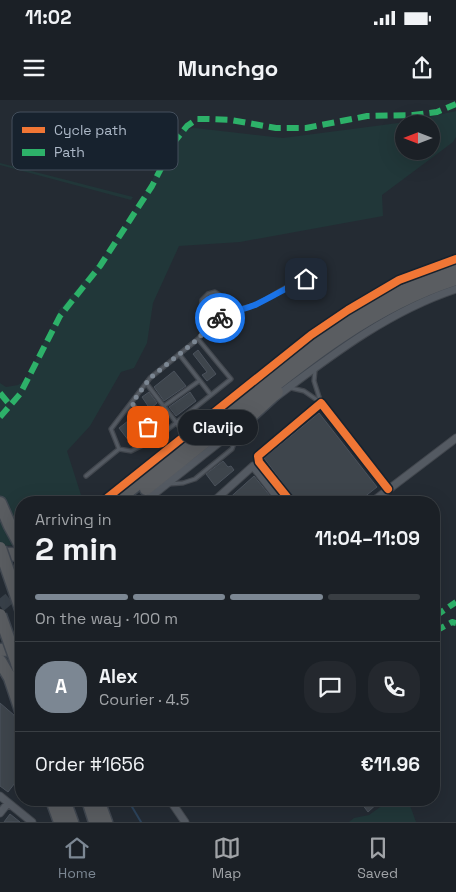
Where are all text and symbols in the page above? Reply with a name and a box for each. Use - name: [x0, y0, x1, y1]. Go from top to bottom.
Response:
- text: 11:02: [25, 5, 71, 30]
- icon: menu: [20, 54, 48, 82]
- text: Munchgo: [178, 54, 278, 82]
- icon: share: [408, 54, 436, 82]
- legend: [12, 112, 178, 170]
- north arrow: [395, 115, 440, 160]
- map controls: [395, 115, 440, 160]
- text: Cycle path: [54, 121, 127, 139]
- text: Path: [54, 143, 85, 161]
- pin: [285, 258, 327, 300]
- icon: home: [292, 265, 320, 293]
- courier: [195, 293, 245, 343]
- icon: bike: [206, 304, 234, 332]
- pin: [127, 406, 169, 448]
- callout: Clavijo: [178, 410, 258, 444]
- icon: bag: [134, 413, 162, 441]
- text: Clavijo: [193, 417, 243, 438]
- text: Arriving in: [35, 509, 112, 530]
- text: 11:04–11:09: [315, 526, 420, 551]
- text: 2 min: [35, 529, 118, 569]
- text: On the way · 100 m: [35, 608, 178, 629]
- button: chat: [304, 661, 356, 713]
- button: phone: [368, 661, 420, 713]
- text: Alex: [99, 664, 138, 689]
- text: A: [55, 674, 67, 699]
- text: Courier · 4.5: [99, 689, 189, 710]
- text: Order #1656: [35, 752, 145, 777]
- text: €11.96: [361, 752, 420, 777]
- tab: Home: [58, 834, 96, 882]
- tab: Map: [212, 834, 241, 882]
- tab: Saved: [357, 834, 398, 882]

